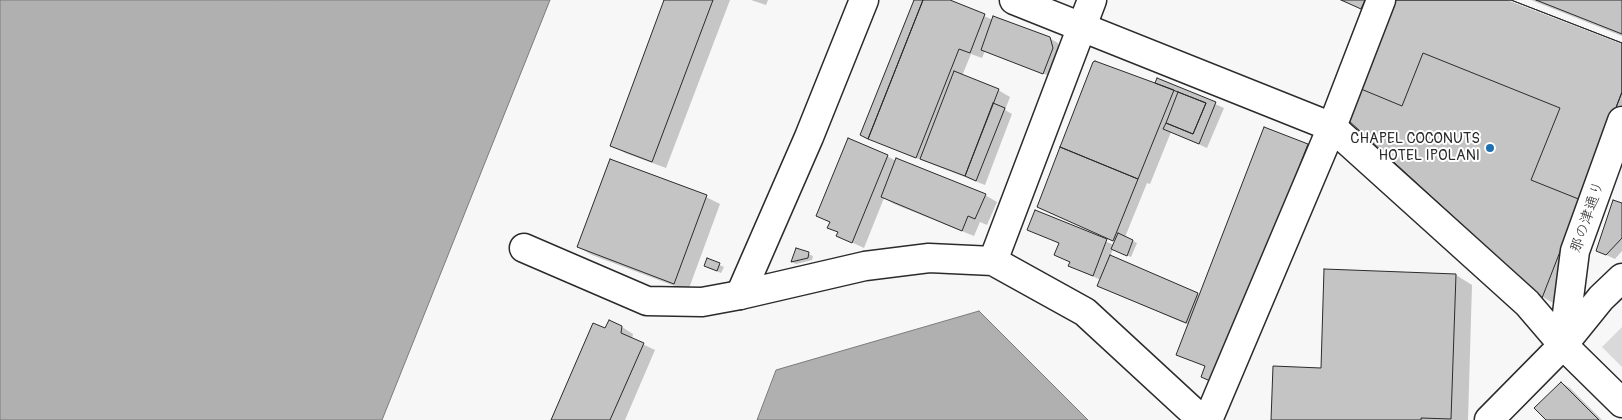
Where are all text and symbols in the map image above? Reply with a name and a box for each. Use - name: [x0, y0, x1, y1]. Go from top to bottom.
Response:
- place label: CHAPEL COCONUTS HOTEL IPOLANI: [1350, 130, 1480, 165]
- marker: CHAPEL COCONUTS HOTEL IPOLANI: [1484, 142, 1496, 154]
- street label: 那の津通り: [1567, 179, 1609, 255]

